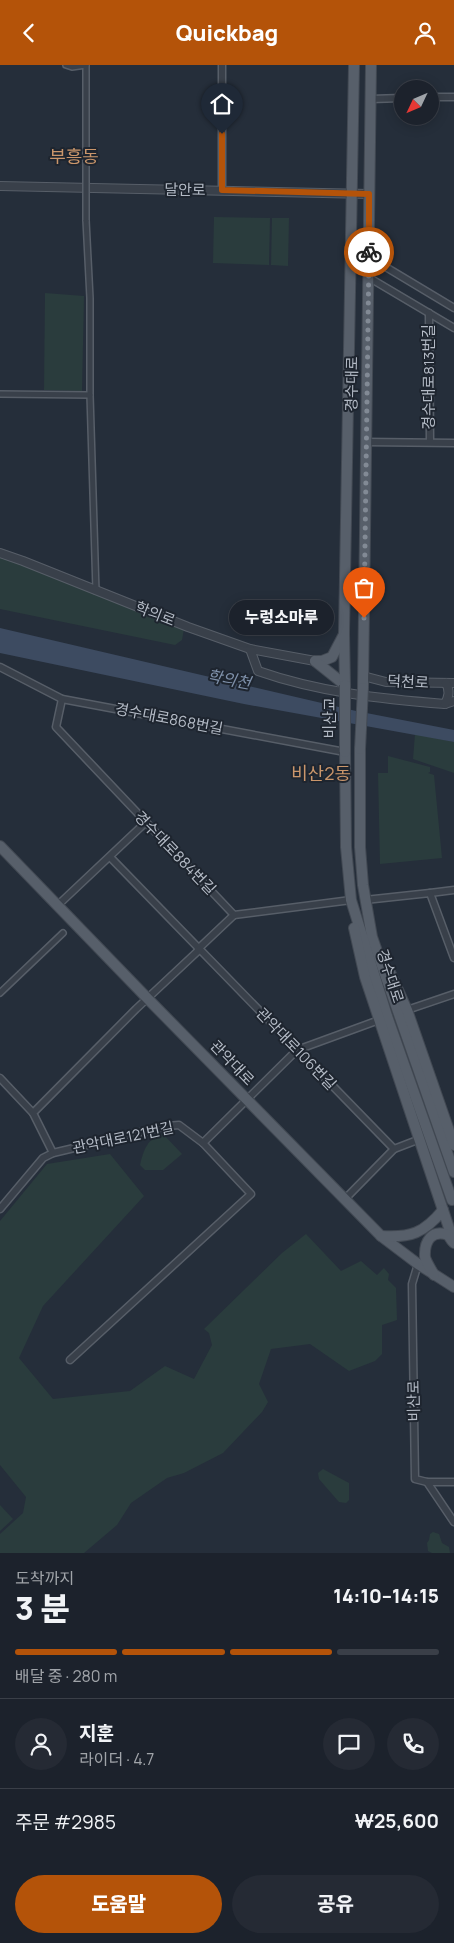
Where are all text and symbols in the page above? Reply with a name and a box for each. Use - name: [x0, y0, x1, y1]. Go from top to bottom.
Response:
- text: Quickbag: [176, 18, 278, 48]
- icon: back: [15, 19, 43, 47]
- icon: person: [411, 19, 439, 47]
- north arrow: [394, 80, 439, 125]
- map controls: [394, 80, 439, 125]
- pin: [201, 83, 243, 134]
- icon: home: [208, 90, 236, 118]
- district label: 부흥동: [49, 144, 99, 168]
- street label: 달안로: [164, 179, 206, 200]
- courier: [344, 227, 394, 277]
- icon: bike: [355, 238, 383, 266]
- street label: 경수대로813번길: [418, 324, 439, 430]
- street label: 경수대로: [341, 356, 362, 412]
- pin: [343, 567, 385, 618]
- icon: bag: [350, 574, 378, 602]
- street label: 학의로: [132, 596, 178, 631]
- callout: 누렁소마루: [229, 601, 334, 635]
- text: 누렁소마루: [245, 606, 318, 628]
- water label: 학의천: [205, 664, 255, 694]
- street label: 덕천로: [387, 670, 429, 693]
- street label: 비산교: [319, 697, 340, 739]
- street label: 경수대로868번길: [113, 698, 225, 739]
- district label: 비산2동: [291, 761, 351, 785]
- street label: 경수대로884번길: [130, 806, 221, 899]
- street label: 경수대로: [372, 946, 409, 1005]
- street label: 관악대로106번길: [252, 1003, 341, 1094]
- street label: 관악대로: [206, 1036, 259, 1090]
- street label: 관악대로121번길: [70, 1117, 175, 1158]
- street label: 비산로: [403, 1380, 424, 1422]
- text: 도착까지: [15, 1567, 74, 1589]
- text: 14:10–14:15: [333, 1583, 439, 1609]
- text: 3 분: [15, 1586, 70, 1630]
- text: 배달 중 · 280 m: [15, 1665, 117, 1687]
- button: person: [15, 1718, 67, 1770]
- button: chat: [323, 1718, 375, 1770]
- button: phone: [387, 1718, 439, 1770]
- text: 지훈: [79, 1720, 114, 1746]
- text: 라이더 · 4.7: [79, 1748, 154, 1770]
- text: ₩25,600: [355, 1808, 439, 1834]
- text: 주문 #2985: [15, 1809, 116, 1835]
- button: 도움말: [15, 1875, 222, 1933]
- button: 공유: [232, 1875, 439, 1933]

